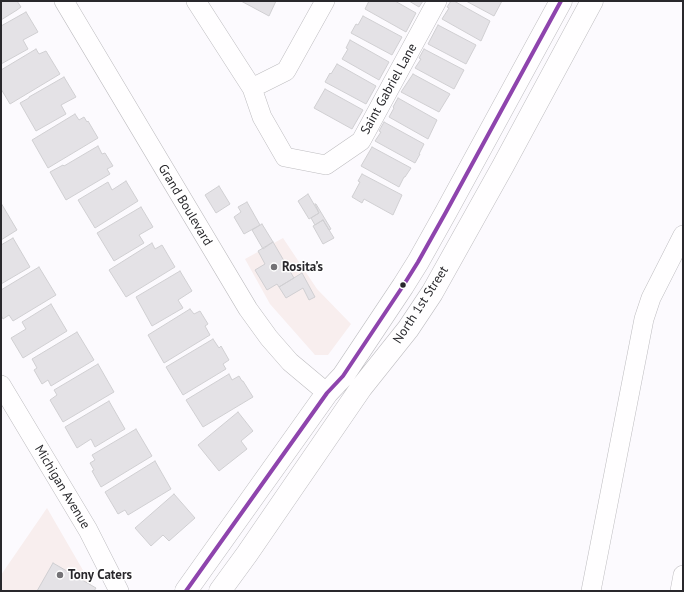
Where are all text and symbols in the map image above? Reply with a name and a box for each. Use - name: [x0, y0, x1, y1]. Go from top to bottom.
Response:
- street label: Saint Gabriel Lane: [358, 41, 420, 137]
- street label: Grand Boulevard: [155, 161, 215, 249]
- place label: Rosita’s: [282, 259, 323, 275]
- marker: Rosita’s: [269, 262, 279, 272]
- street label: North 1st Street: [390, 263, 452, 347]
- unlabelled marker: [398, 280, 408, 290]
- street label: Michigan Avenue: [31, 442, 93, 532]
- place label: Tony Caters: [68, 567, 132, 583]
- marker: Tony Caters: [55, 570, 65, 580]

